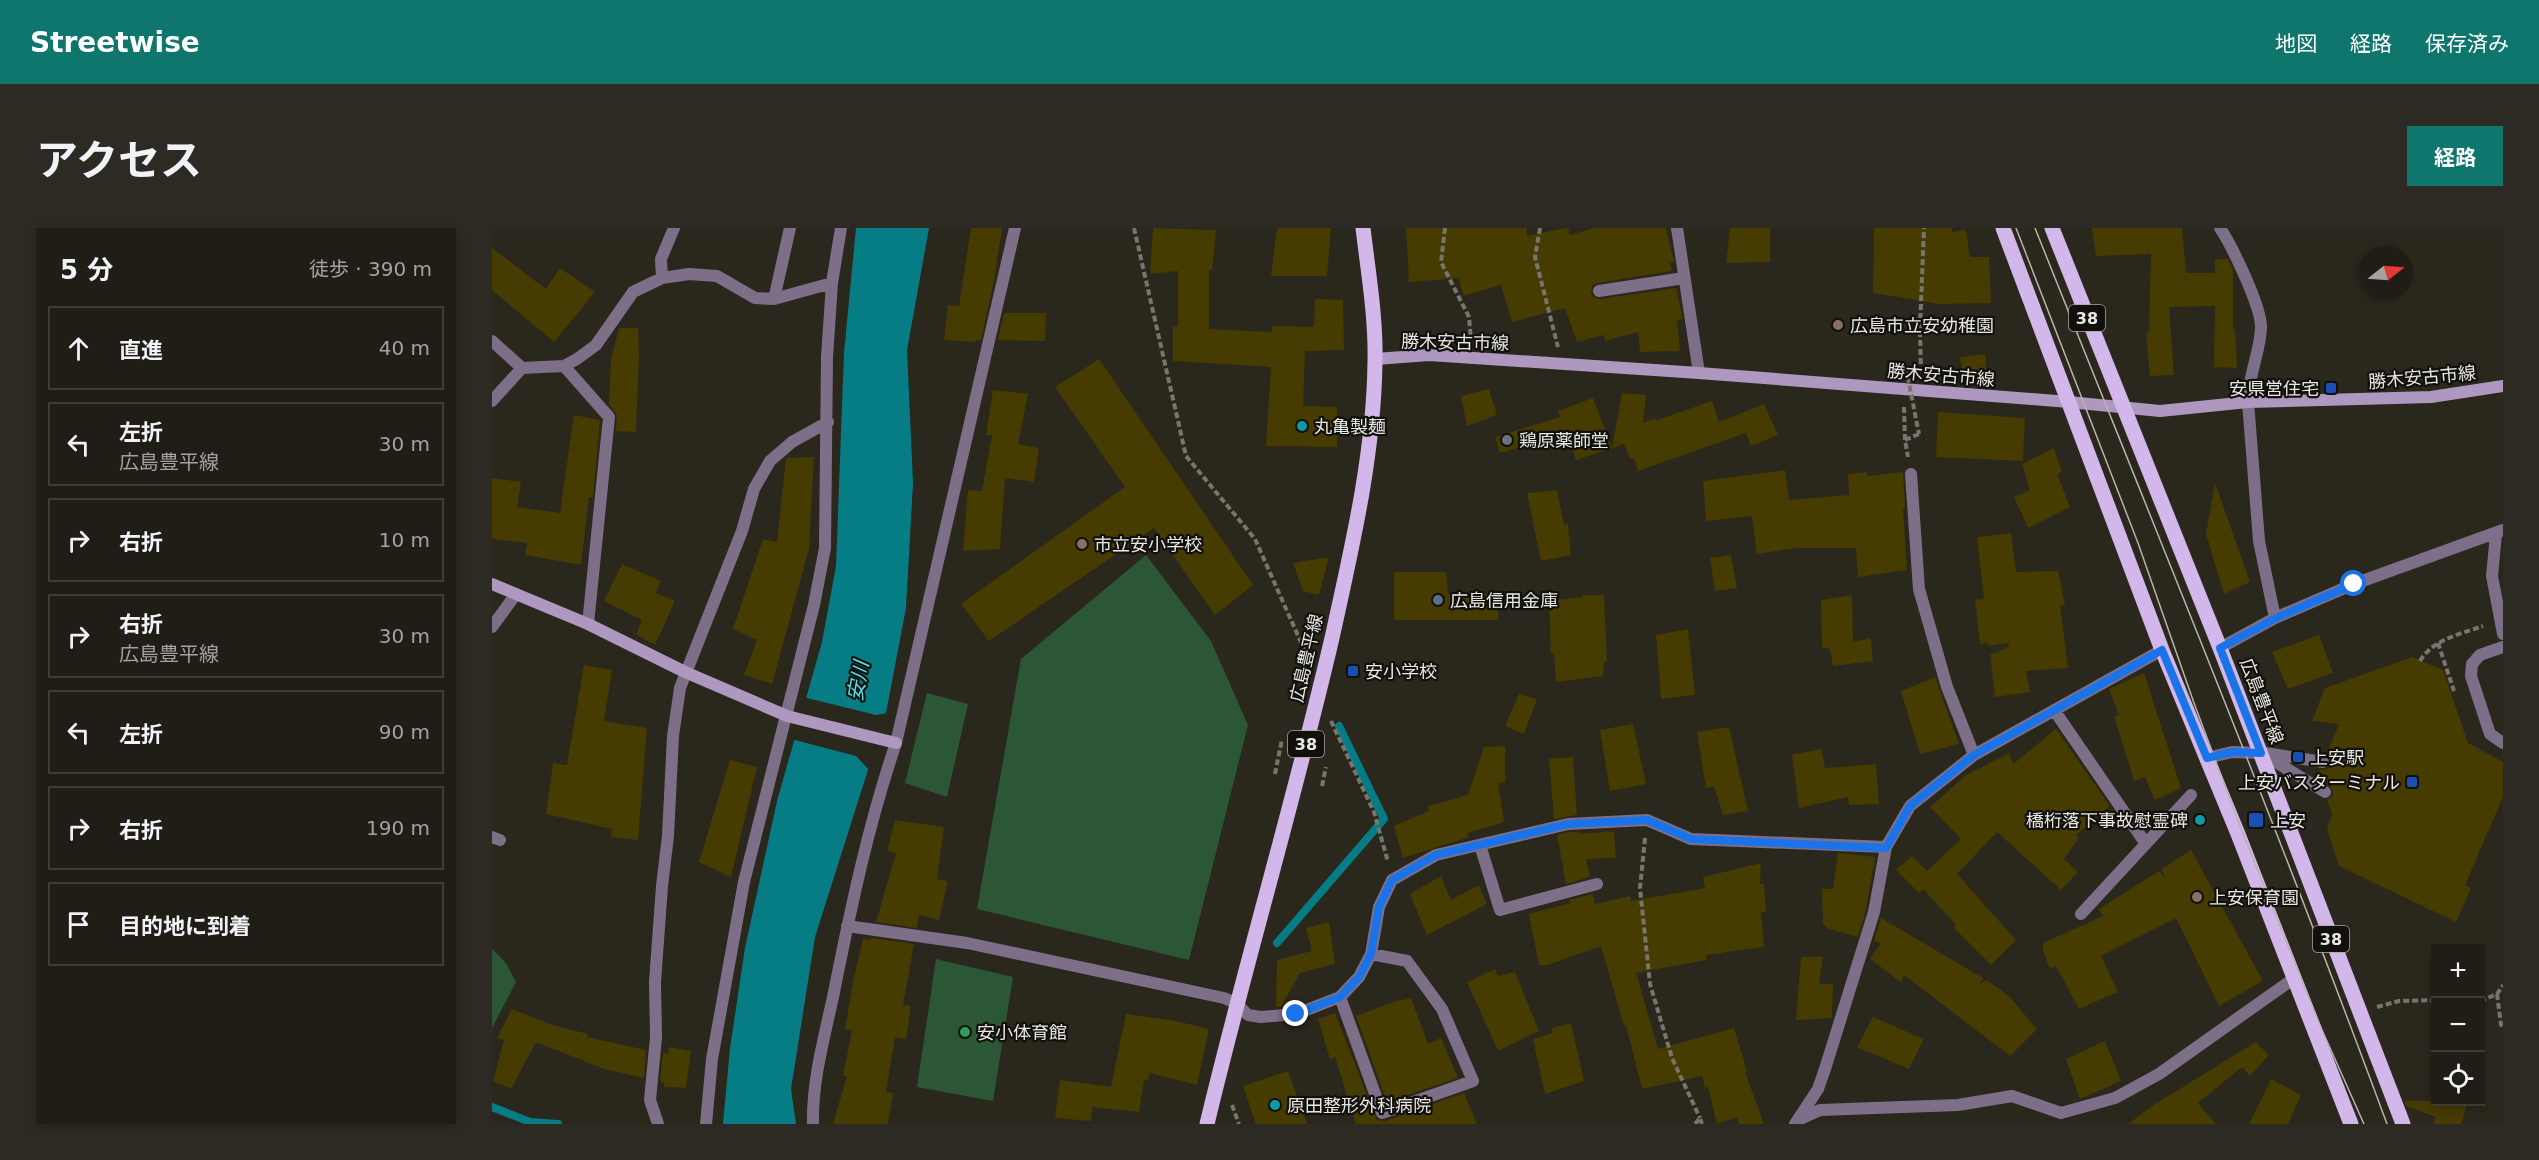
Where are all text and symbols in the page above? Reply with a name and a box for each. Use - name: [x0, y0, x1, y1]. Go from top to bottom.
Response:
- text: Streetwise: [30, 26, 200, 59]
- text: 地図: [2275, 32, 2317, 56]
- text: 経路: [2350, 32, 2392, 56]
- text: 保存済み: [2425, 32, 2509, 56]
- button: 経路: [2407, 126, 2503, 186]
- text: アクセス: [36, 136, 202, 185]
- north arrow: [2359, 246, 2413, 300]
- text: 5 分: [60, 255, 113, 285]
- text: 徒歩 · 390 m: [309, 257, 432, 281]
- road number: 38: [2069, 305, 2105, 331]
- place label: 広島市立安幼稚園: [1850, 315, 1994, 336]
- marker: 広島市立安幼稚園: [1831, 318, 1845, 332]
- street label: 勝木安古市線: [1401, 331, 1509, 353]
- icon: ahead: [62, 332, 95, 365]
- text: 40 m: [379, 336, 430, 360]
- text: 直進: [119, 338, 163, 363]
- street label: 勝木安古市線: [1886, 360, 1996, 390]
- street label: 勝木安古市線: [2367, 362, 2477, 392]
- place label: 安県営住宅: [2229, 378, 2319, 399]
- marker: 安県営住宅: [2324, 381, 2338, 395]
- place label: 丸亀製麺: [1314, 416, 1386, 437]
- marker: 丸亀製麺: [1295, 419, 1309, 433]
- text: 左折: [119, 420, 163, 445]
- icon: left: [62, 428, 95, 461]
- place label: 鶏原薬師堂: [1519, 430, 1609, 451]
- text: 30 m: [379, 432, 430, 456]
- marker: 鶏原薬師堂: [1500, 433, 1514, 447]
- text: 広島豊平線: [119, 450, 219, 474]
- icon: right: [62, 524, 95, 557]
- text: 10 m: [379, 528, 430, 552]
- text: 右折: [119, 530, 163, 555]
- place label: 市立安小学校: [1094, 534, 1202, 555]
- marker: 市立安小学校: [1075, 537, 1089, 551]
- route start: [2340, 570, 2366, 596]
- place label: 広島信用金庫: [1450, 590, 1558, 611]
- marker: 広島信用金庫: [1431, 593, 1445, 607]
- text: 右折: [119, 612, 163, 637]
- street label: 広島豊平線: [1286, 612, 1326, 704]
- icon: right: [62, 620, 95, 653]
- text: 30 m: [379, 624, 430, 648]
- text: 広島豊平線: [119, 642, 219, 666]
- street label: 広島豊平線: [2236, 655, 2288, 747]
- water label: 安川: [843, 657, 874, 703]
- place label: 安小学校: [1365, 661, 1437, 682]
- marker: 安小学校: [1346, 664, 1360, 678]
- icon: left: [62, 716, 95, 749]
- text: 90 m: [379, 720, 430, 744]
- text: 左折: [119, 722, 163, 747]
- road number: 38: [1288, 731, 1324, 757]
- place label: 上安駅: [2310, 747, 2364, 768]
- marker: 上安駅: [2291, 750, 2305, 764]
- place label: 上安バスターミナル: [2238, 772, 2400, 793]
- marker: 上安バスターミナル: [2405, 775, 2419, 789]
- place label: 橋桁落下事故慰霊碑: [2026, 810, 2188, 831]
- place label: 上安: [2270, 810, 2306, 831]
- marker: 上安: [2247, 811, 2265, 829]
- icon: right: [62, 812, 95, 845]
- marker: 橋桁落下事故慰霊碑: [2193, 813, 2207, 827]
- text: 190 m: [366, 816, 430, 840]
- text: 右折: [119, 818, 163, 843]
- place label: 上安保育園: [2209, 887, 2299, 908]
- marker: 上安保育園: [2190, 890, 2204, 904]
- icon: arrive: [62, 908, 95, 941]
- text: 目的地に到着: [119, 914, 251, 939]
- road number: 38: [2313, 926, 2349, 952]
- map controls: [2431, 944, 2485, 1106]
- button: +: [2431, 944, 2485, 998]
- button: −: [2431, 998, 2485, 1052]
- route end: [1282, 1000, 1308, 1026]
- place label: 安小体育館: [977, 1022, 1067, 1043]
- marker: 安小体育館: [958, 1025, 972, 1039]
- button: locate: [2431, 1052, 2485, 1106]
- place label: 原田整形外科病院: [1287, 1095, 1431, 1116]
- marker: 原田整形外科病院: [1268, 1098, 1282, 1112]

